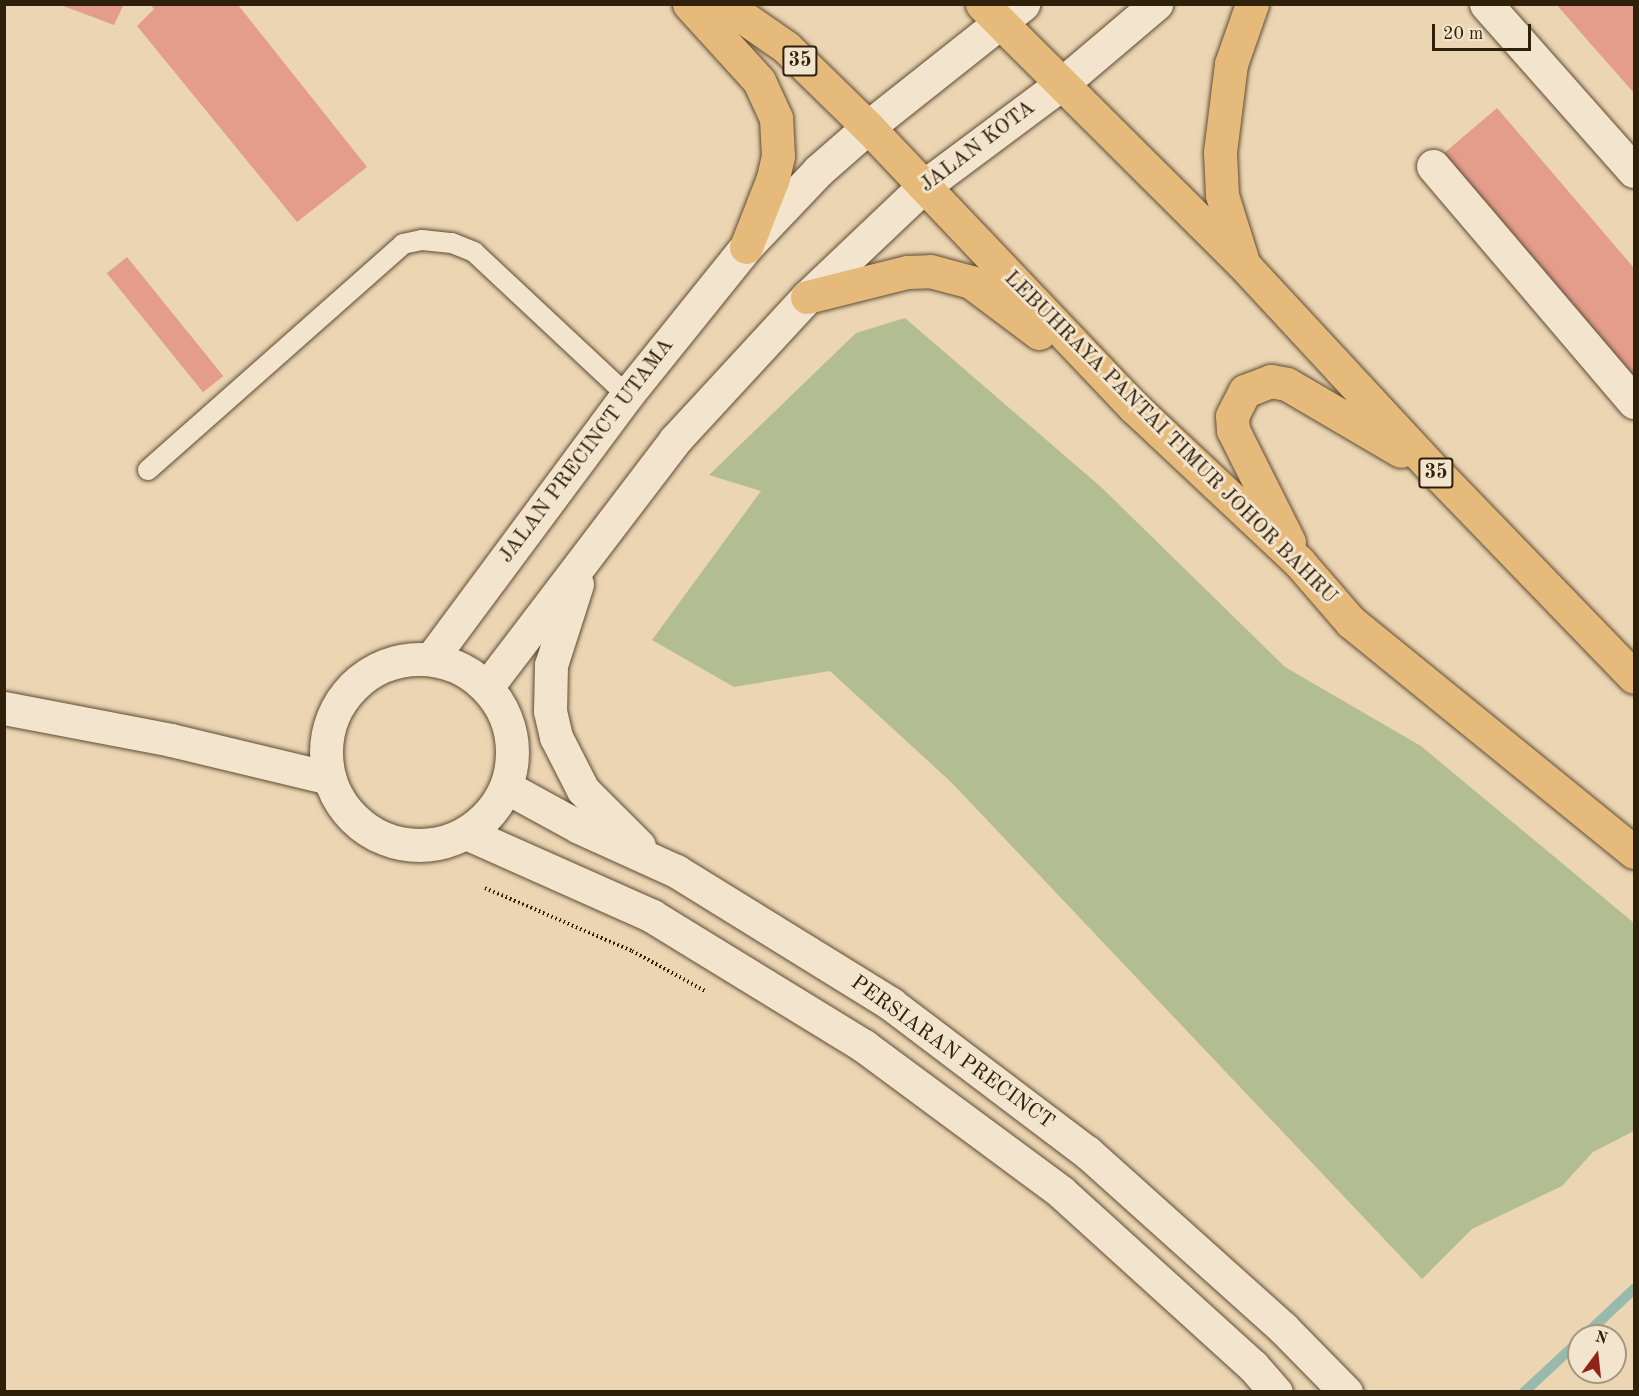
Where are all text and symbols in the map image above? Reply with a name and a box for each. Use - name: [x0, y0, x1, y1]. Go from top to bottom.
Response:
- scale bar: [1435, 12, 1534, 50]
- text: 20 m: [1443, 25, 1483, 43]
- road number: 35: [782, 44, 818, 78]
- street label: JALAN KOTA: [916, 96, 1040, 198]
- street label: LEBUHRAYA PANTAI TIMUR JOHOR BAHRU: [998, 266, 1342, 610]
- street label: JALAN PRECINCT UTAMA: [494, 334, 680, 568]
- road number: 35: [1418, 456, 1454, 490]
- street label: PERSIARAN PRECINCT: [845, 971, 1059, 1135]
- north arrow: [1567, 1324, 1627, 1384]
- text: N: [1593, 1329, 1609, 1348]

